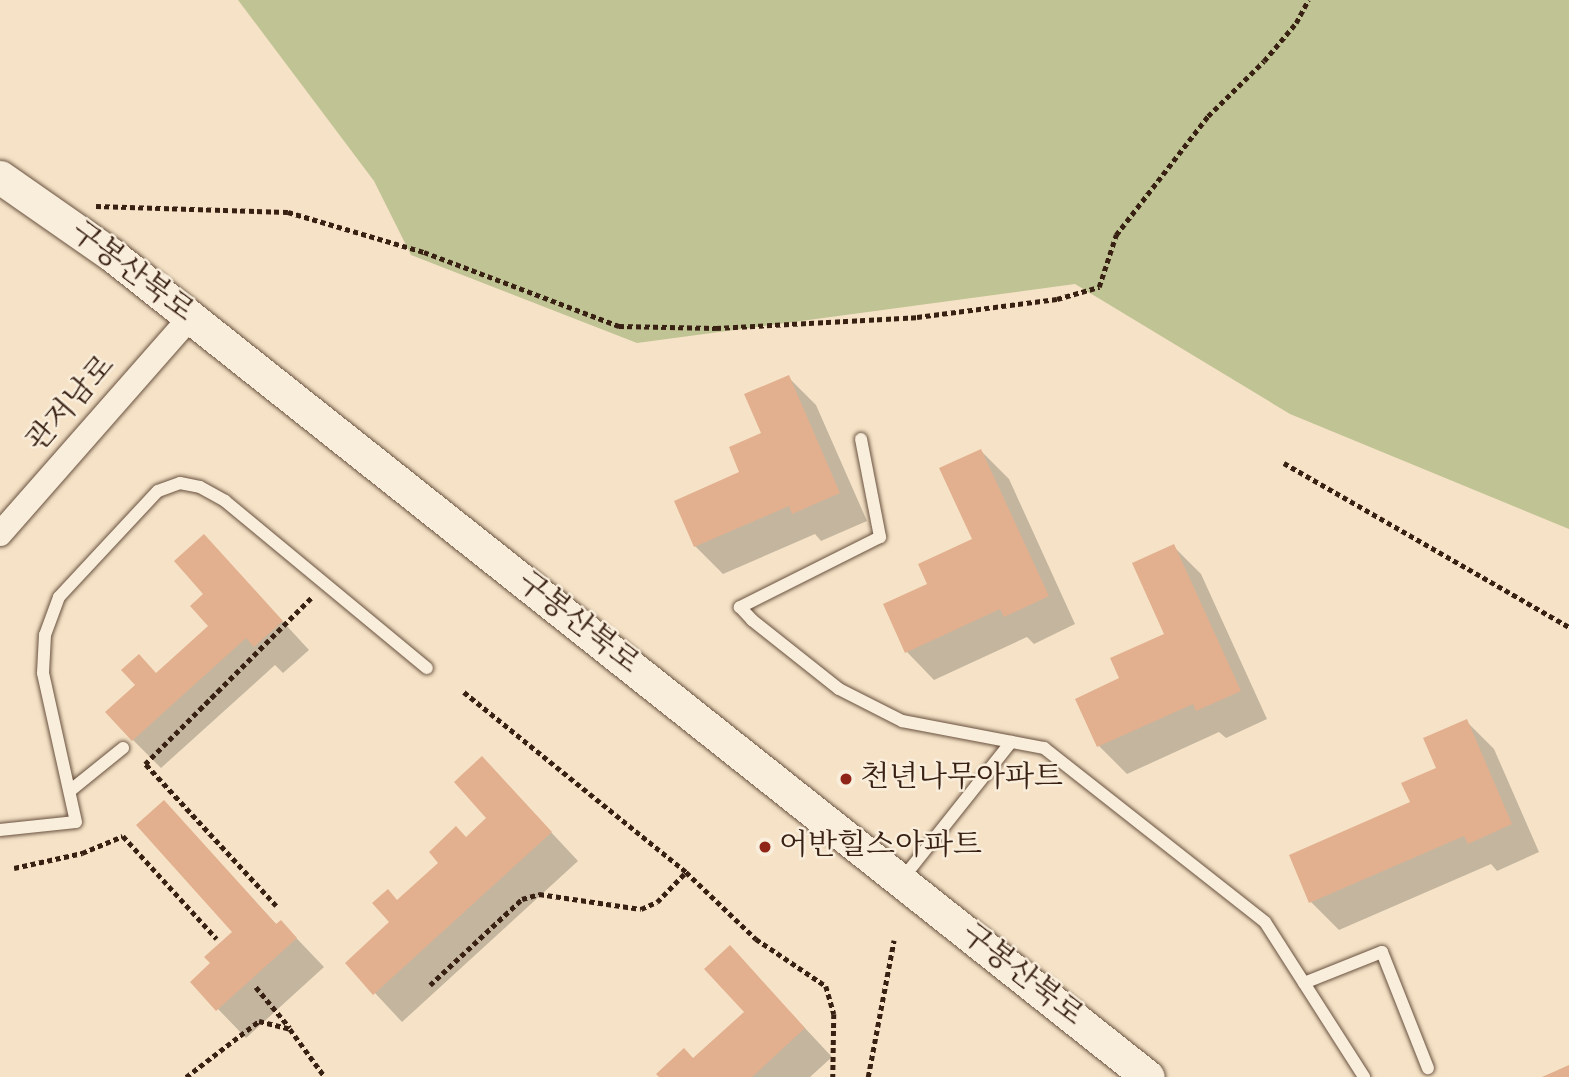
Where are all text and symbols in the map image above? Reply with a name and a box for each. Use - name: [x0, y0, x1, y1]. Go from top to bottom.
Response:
- street label: 구봉산북로: [62, 215, 200, 331]
- street label: 관저남로: [20, 349, 124, 461]
- street label: 구봉산북로: [509, 565, 645, 683]
- place label: 천년나무아파트: [860, 761, 1063, 797]
- marker: 천년나무아파트: [838, 771, 854, 787]
- place label: 어반힐스아파트: [779, 829, 982, 865]
- marker: 어반힐스아파트: [757, 839, 773, 855]
- street label: 구봉산북로: [953, 917, 1089, 1035]

